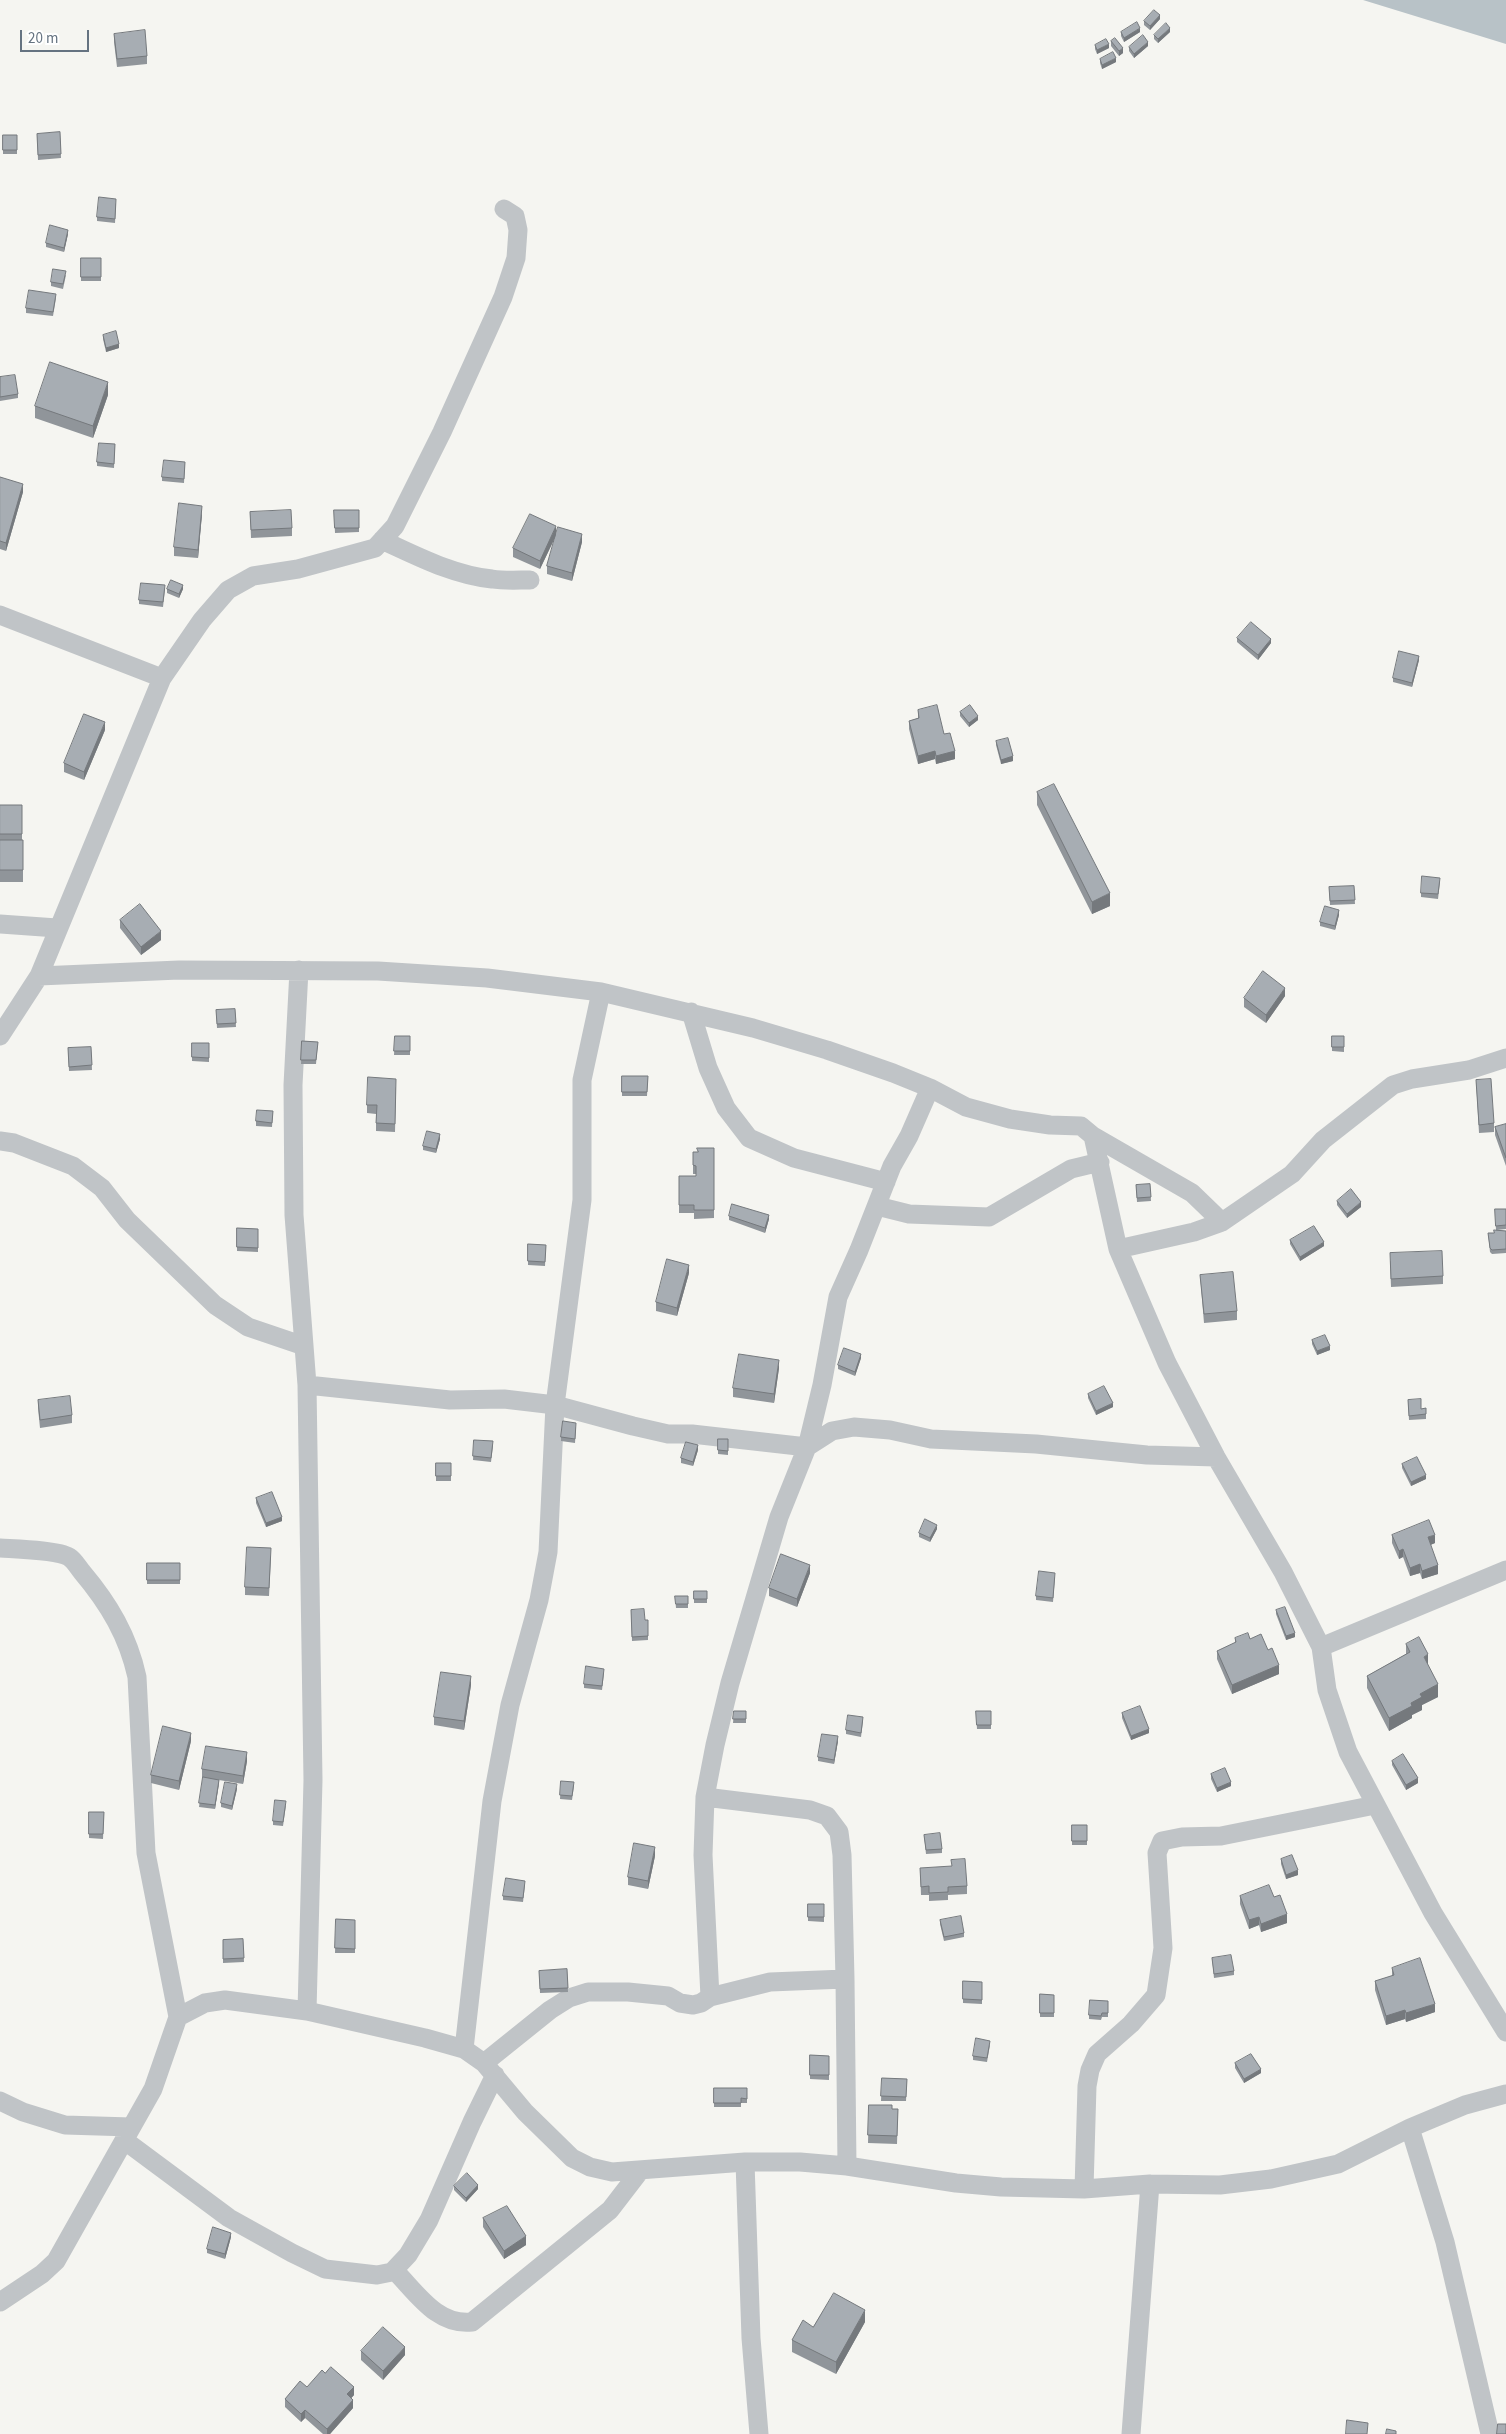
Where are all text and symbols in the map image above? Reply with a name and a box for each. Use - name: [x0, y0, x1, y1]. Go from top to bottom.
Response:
- scale bar: [22, 20, 91, 52]
- text: 20 m: [28, 28, 58, 49]

